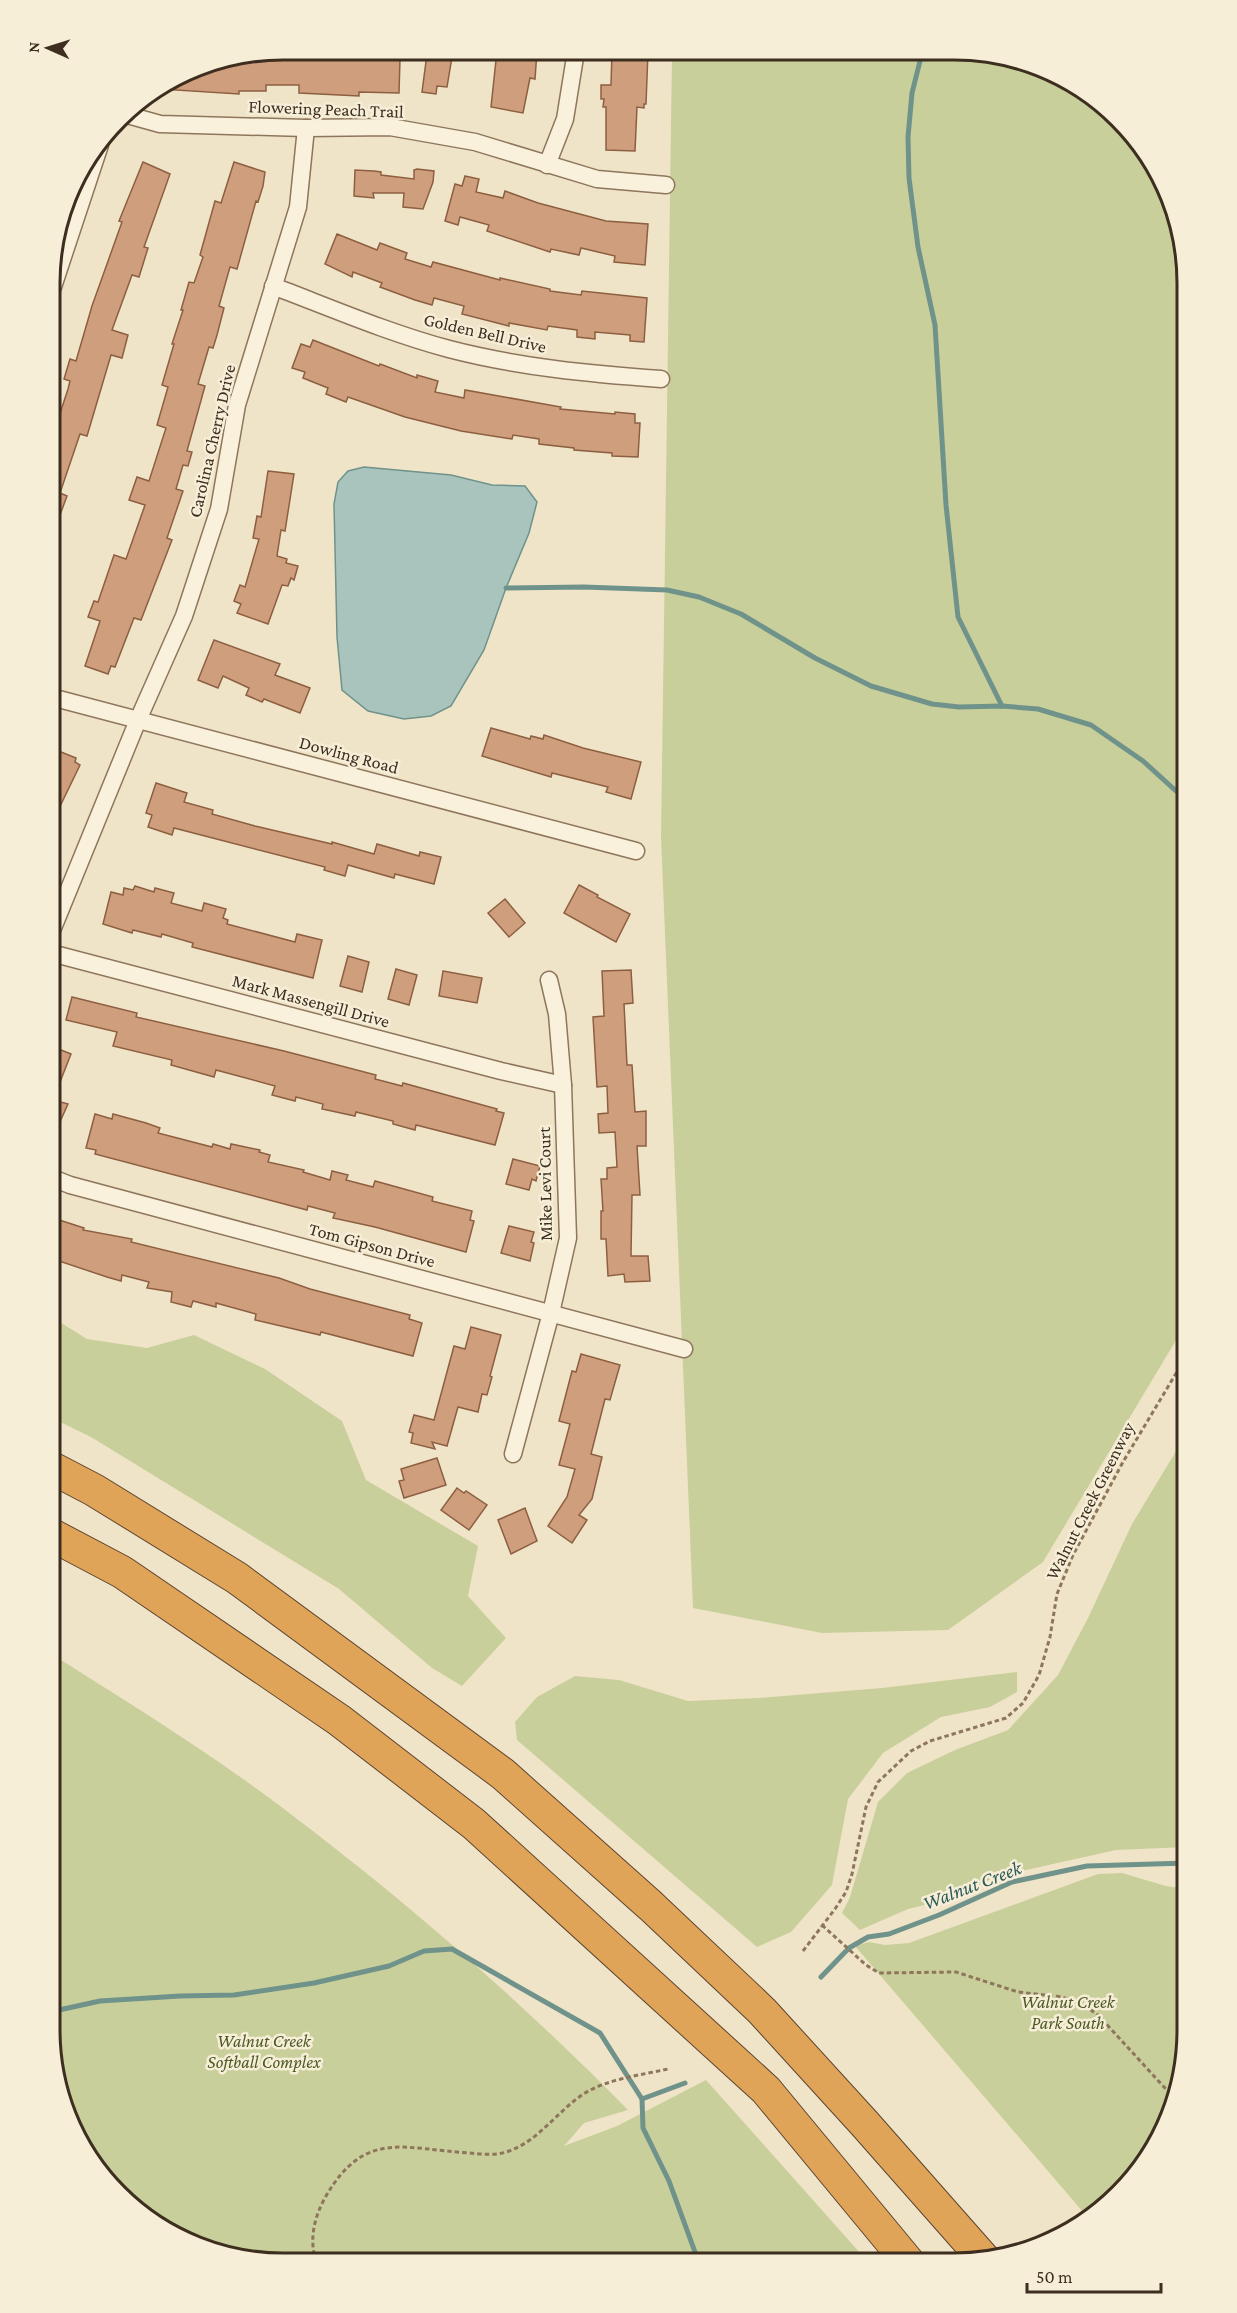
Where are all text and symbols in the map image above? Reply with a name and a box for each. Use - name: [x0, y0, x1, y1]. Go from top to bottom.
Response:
- north arrow: [18, 18, 78, 78]
- text: N: [25, 41, 42, 53]
- street label: Flowering Peach Trail: [248, 96, 404, 122]
- street label: Golden Bell Drive: [422, 309, 548, 357]
- street label: Carolina Cherry Drive: [185, 362, 239, 519]
- street label: Dowling Road: [297, 732, 401, 778]
- street label: Mark Massengill Drive: [230, 970, 392, 1032]
- street label: Mike Levi Court: [534, 1126, 556, 1241]
- street label: Tom Gipson Drive: [307, 1219, 437, 1271]
- street label: Walnut Creek Greenway: [1042, 1418, 1139, 1583]
- water label: Walnut Creek: [920, 1856, 1026, 1914]
- park label: Walnut Creek Park South: [1021, 1992, 1116, 2033]
- park label: Walnut Creek Softball Complex: [207, 2031, 321, 2072]
- scale bar: [1027, 2256, 1160, 2294]
- text: 50 m: [1036, 2267, 1073, 2287]

